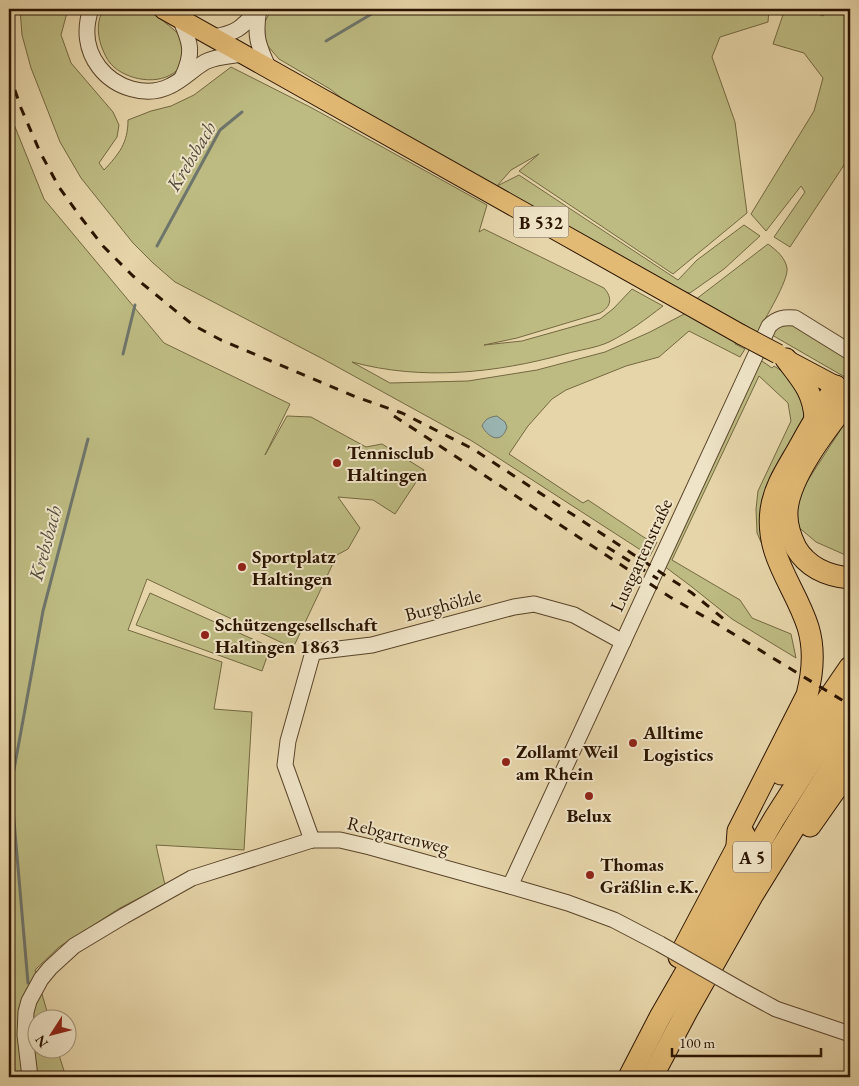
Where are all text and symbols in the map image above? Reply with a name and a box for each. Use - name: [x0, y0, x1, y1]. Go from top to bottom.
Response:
- water label: Krebsbach: [160, 116, 222, 196]
- road number: B 532: [514, 206, 568, 238]
- place label: Tennisclub Haltingen: [347, 440, 434, 487]
- marker: Tennisclub Haltingen: [331, 457, 343, 469]
- street label: Lustgartenstraße: [604, 495, 678, 615]
- water label: Krebsbach: [22, 502, 68, 584]
- place label: Sportplatz Haltingen: [252, 544, 336, 591]
- marker: Sportplatz Haltingen: [236, 561, 248, 573]
- street label: Burghölzle: [402, 583, 484, 627]
- place label: Schützengesellschaft Haltingen 1863: [215, 612, 378, 659]
- marker: Schützengesellschaft Haltingen 1863: [199, 629, 211, 641]
- place label: Alltime Logistics: [642, 720, 713, 767]
- marker: Alltime Logistics: [627, 737, 639, 749]
- place label: Zollamt Weil am Rhein: [516, 739, 619, 786]
- marker: Zollamt Weil am Rhein: [500, 756, 512, 768]
- marker: Belux: [583, 790, 595, 802]
- place label: Belux: [566, 803, 612, 828]
- street label: Rebgartenweg: [344, 810, 452, 860]
- road number: A 5: [733, 842, 771, 872]
- place label: Thomas Gräßlin e.K.: [600, 852, 699, 899]
- marker: Thomas Gräßlin e.K.: [584, 869, 596, 881]
- north arrow: [28, 1008, 78, 1058]
- scale bar: [672, 1026, 820, 1058]
- text: N: [30, 1031, 52, 1052]
- text: 100 m: [679, 1033, 716, 1052]

